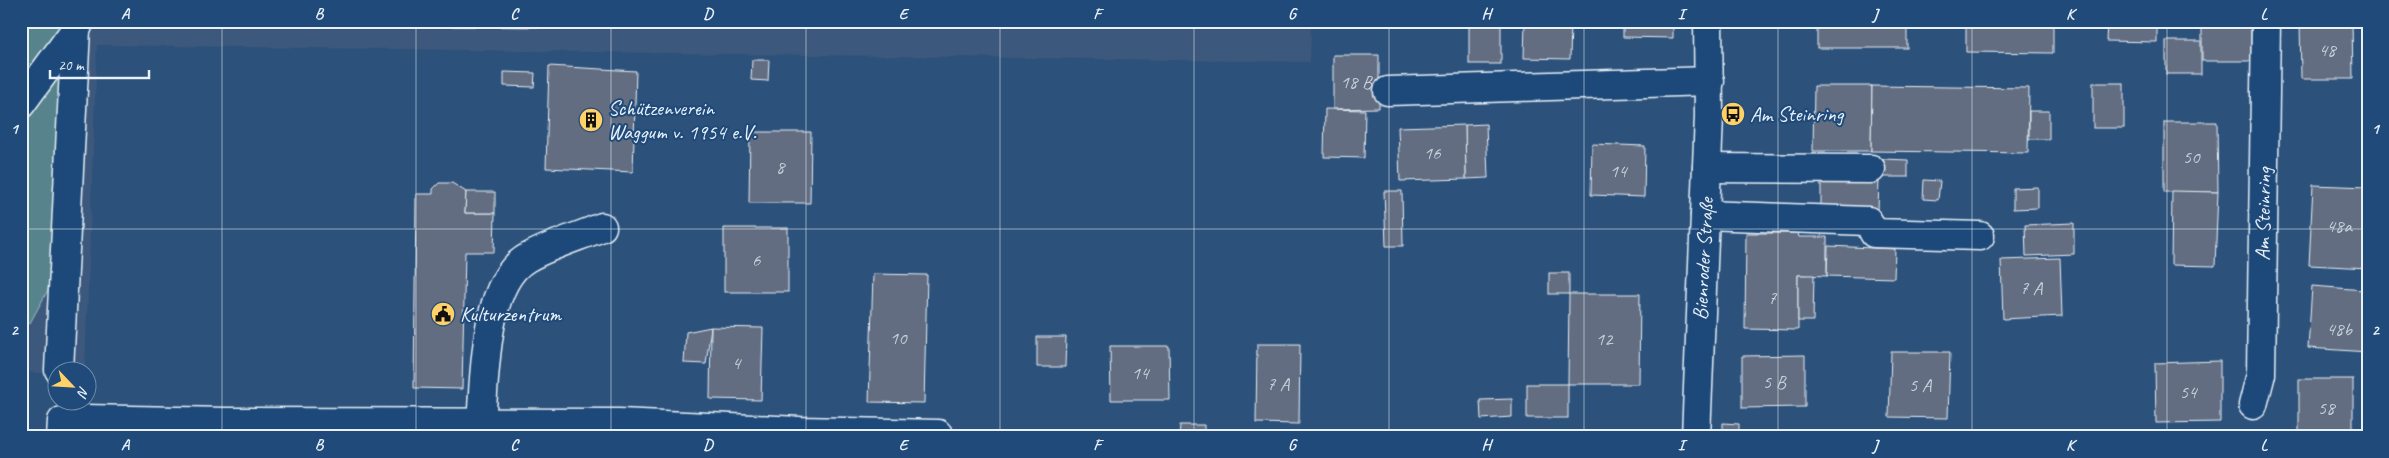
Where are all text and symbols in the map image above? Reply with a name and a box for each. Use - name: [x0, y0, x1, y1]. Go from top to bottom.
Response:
- text: A: [121, 4, 131, 24]
- text: B: [315, 4, 325, 24]
- text: C: [510, 4, 520, 24]
- text: D: [703, 4, 714, 24]
- text: E: [899, 4, 910, 24]
- text: F: [1093, 4, 1104, 24]
- text: G: [1288, 4, 1298, 24]
- text: H: [1481, 4, 1493, 24]
- text: I: [1678, 4, 1688, 24]
- text: J: [1871, 4, 1880, 24]
- text: K: [2066, 4, 2078, 24]
- text: L: [2261, 4, 2269, 24]
- house number: 48: [2318, 38, 2338, 62]
- scale bar: [50, 48, 149, 80]
- text: 20 m: [58, 56, 85, 75]
- house number: 18 B: [1340, 70, 1373, 94]
- place label: Schützenverein Waggum v. 1954 e.V.: [608, 95, 757, 145]
- bus stop icon: Am Steinring: [1720, 101, 1746, 127]
- place label: Am Steinring: [1750, 101, 1845, 127]
- building icon: Schützenverein Waggum v. 1954 e.V.: [578, 107, 604, 133]
- text: 1: [10, 119, 19, 139]
- text: 1: [2371, 119, 2380, 139]
- house number: 16: [1423, 141, 1442, 165]
- house number: 50: [2182, 145, 2201, 169]
- house number: 8: [776, 155, 787, 179]
- house number: 14: [1609, 159, 1629, 183]
- street label: Am Steinring: [2249, 166, 2277, 261]
- street label: Bienroder Straße: [1687, 195, 1719, 321]
- house number: 48a: [2326, 214, 2353, 238]
- house number: 6: [752, 248, 762, 272]
- house number: 7 A: [2020, 276, 2044, 300]
- house number: 7: [1768, 286, 1778, 310]
- public building icon: Kulturzentrum: [430, 301, 456, 327]
- place label: Kulturzentrum: [460, 301, 562, 327]
- house number: 48b: [2326, 317, 2353, 341]
- text: 2: [10, 320, 19, 340]
- text: 2: [2371, 320, 2380, 340]
- house number: 10: [889, 326, 908, 350]
- house number: 12: [1595, 327, 1614, 351]
- house number: 4: [732, 351, 743, 375]
- north arrow: [48, 360, 98, 410]
- house number: 14: [1131, 361, 1151, 385]
- house number: 5 B: [1762, 370, 1787, 394]
- house number: 7 A: [1267, 372, 1291, 396]
- house number: 5 A: [1909, 373, 1933, 397]
- house number: 54: [2179, 380, 2199, 404]
- text: N: [73, 384, 93, 401]
- house number: 58: [2317, 396, 2337, 420]
- text: A: [121, 435, 131, 455]
- text: B: [315, 435, 325, 455]
- text: C: [510, 435, 520, 455]
- text: D: [703, 435, 714, 455]
- text: E: [899, 435, 910, 455]
- text: F: [1093, 435, 1104, 455]
- text: G: [1288, 435, 1298, 455]
- text: H: [1481, 435, 1493, 455]
- text: I: [1678, 435, 1688, 455]
- text: J: [1871, 435, 1880, 455]
- text: K: [2066, 435, 2078, 455]
- text: L: [2261, 435, 2269, 455]

